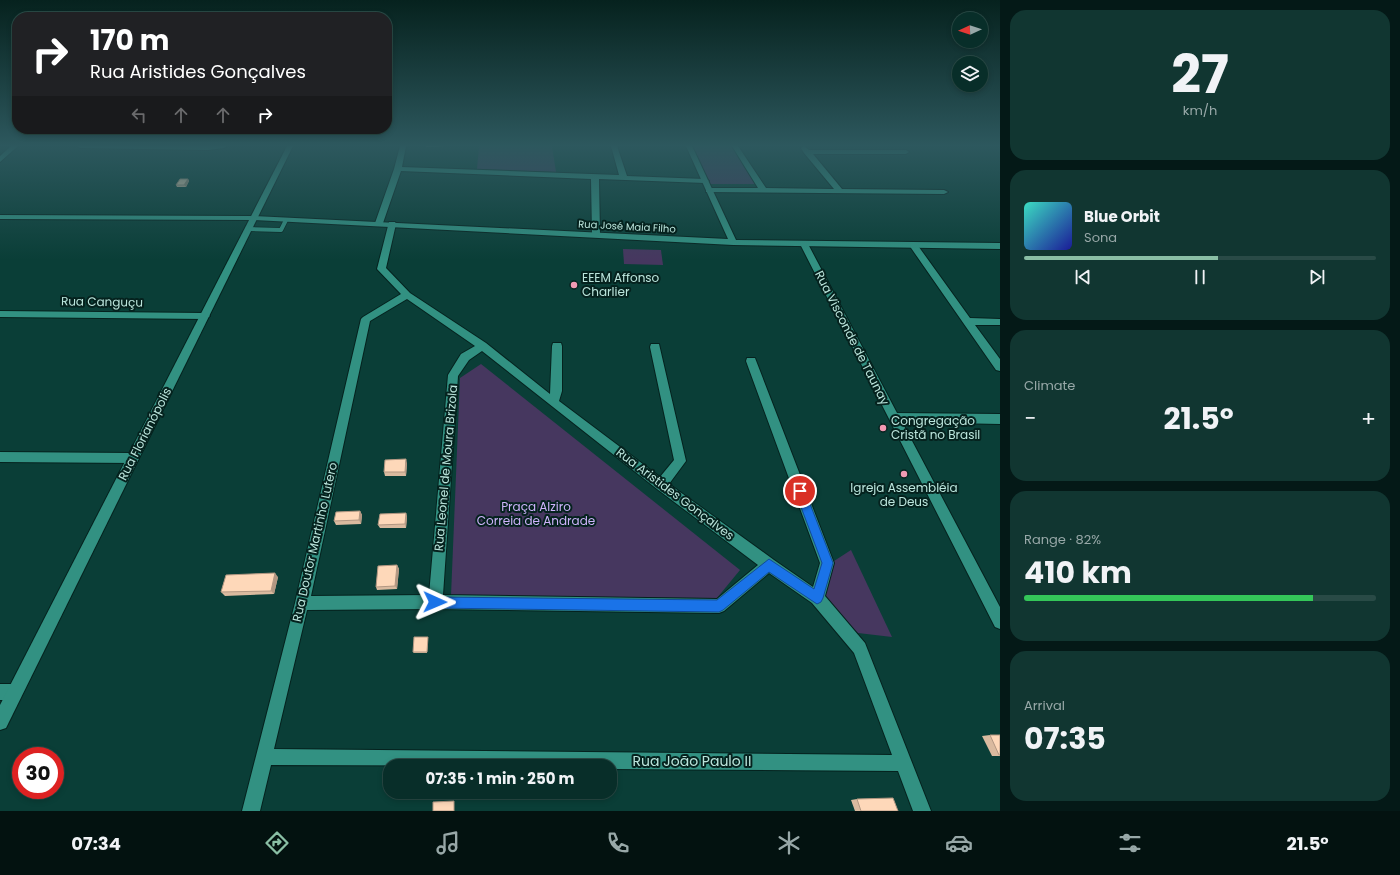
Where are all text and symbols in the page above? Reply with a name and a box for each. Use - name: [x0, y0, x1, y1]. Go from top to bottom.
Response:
- north arrow: [952, 12, 988, 48]
- map controls: [952, 12, 988, 92]
- text: 170 m: [90, 21, 169, 60]
- icon: right: [24, 28, 76, 80]
- text: 27: [1171, 38, 1229, 111]
- button: layers: [952, 56, 988, 92]
- text: Rua Aristides Gonçalves: [90, 59, 306, 84]
- text: km/h: [1183, 101, 1217, 120]
- icon: left: [128, 104, 150, 126]
- icon: ahead: [170, 104, 192, 126]
- icon: ahead: [212, 104, 234, 126]
- icon: right: [254, 104, 276, 126]
- text: Blue Orbit: [1084, 206, 1160, 227]
- street label: Rua José Maia Filho: [578, 216, 676, 237]
- text: Sona: [1084, 228, 1117, 247]
- icon: previous: [1072, 266, 1094, 288]
- icon: pause: [1189, 266, 1211, 288]
- icon: next: [1306, 266, 1328, 288]
- street label: Rua Visconde de Taunay: [811, 268, 894, 408]
- place label: EEEM Affonso Charlier: [582, 269, 660, 300]
- marker: EEEM Affonso Charlier: [569, 280, 579, 290]
- street label: Rua Canguçu: [61, 292, 143, 311]
- text: Climate: [1024, 376, 1075, 395]
- street label: Rua Leonel de Moura Brizola: [430, 384, 461, 552]
- street label: Rua Florianópolis: [114, 385, 175, 483]
- text: 21.5°: [1163, 397, 1234, 440]
- text: −: [1024, 403, 1036, 434]
- text: +: [1361, 403, 1376, 434]
- place label: Congregação Cristã no Brasil: [891, 412, 980, 443]
- marker: Congregação Cristã no Brasil: [878, 423, 888, 433]
- street label: Rua Aristides Gonçalves: [613, 444, 738, 544]
- street label: Rua Doutor Martinho Lutero: [288, 460, 341, 623]
- marker: Igreja Assembléia de Deus: [899, 469, 909, 479]
- pin: [783, 474, 817, 508]
- place label: Igreja Assembléia de Deus: [850, 479, 958, 510]
- icon: arrive: [789, 480, 811, 502]
- park label: Praça Alziro Correia de Andrade: [477, 498, 595, 529]
- text: Range · 82%: [1024, 530, 1101, 549]
- text: 410 km: [1024, 551, 1132, 594]
- position arrow: [414, 581, 456, 623]
- text: Arrival: [1024, 696, 1065, 715]
- text: 07:35: [1024, 717, 1106, 760]
- speed limit sign: 30: [12, 747, 64, 799]
- street label: Rua João Paulo II: [633, 751, 751, 771]
- text: 07:35 · 1 min · 250 m: [426, 768, 574, 789]
- icon: directions: [263, 829, 291, 857]
- icon: music: [434, 829, 462, 857]
- icon: phone: [604, 829, 632, 857]
- icon: climate: [775, 829, 803, 857]
- icon: car: [945, 829, 973, 857]
- icon: filters: [1116, 829, 1144, 857]
- text: 07:34: [71, 831, 121, 856]
- text: 21.5°: [1287, 831, 1329, 856]

